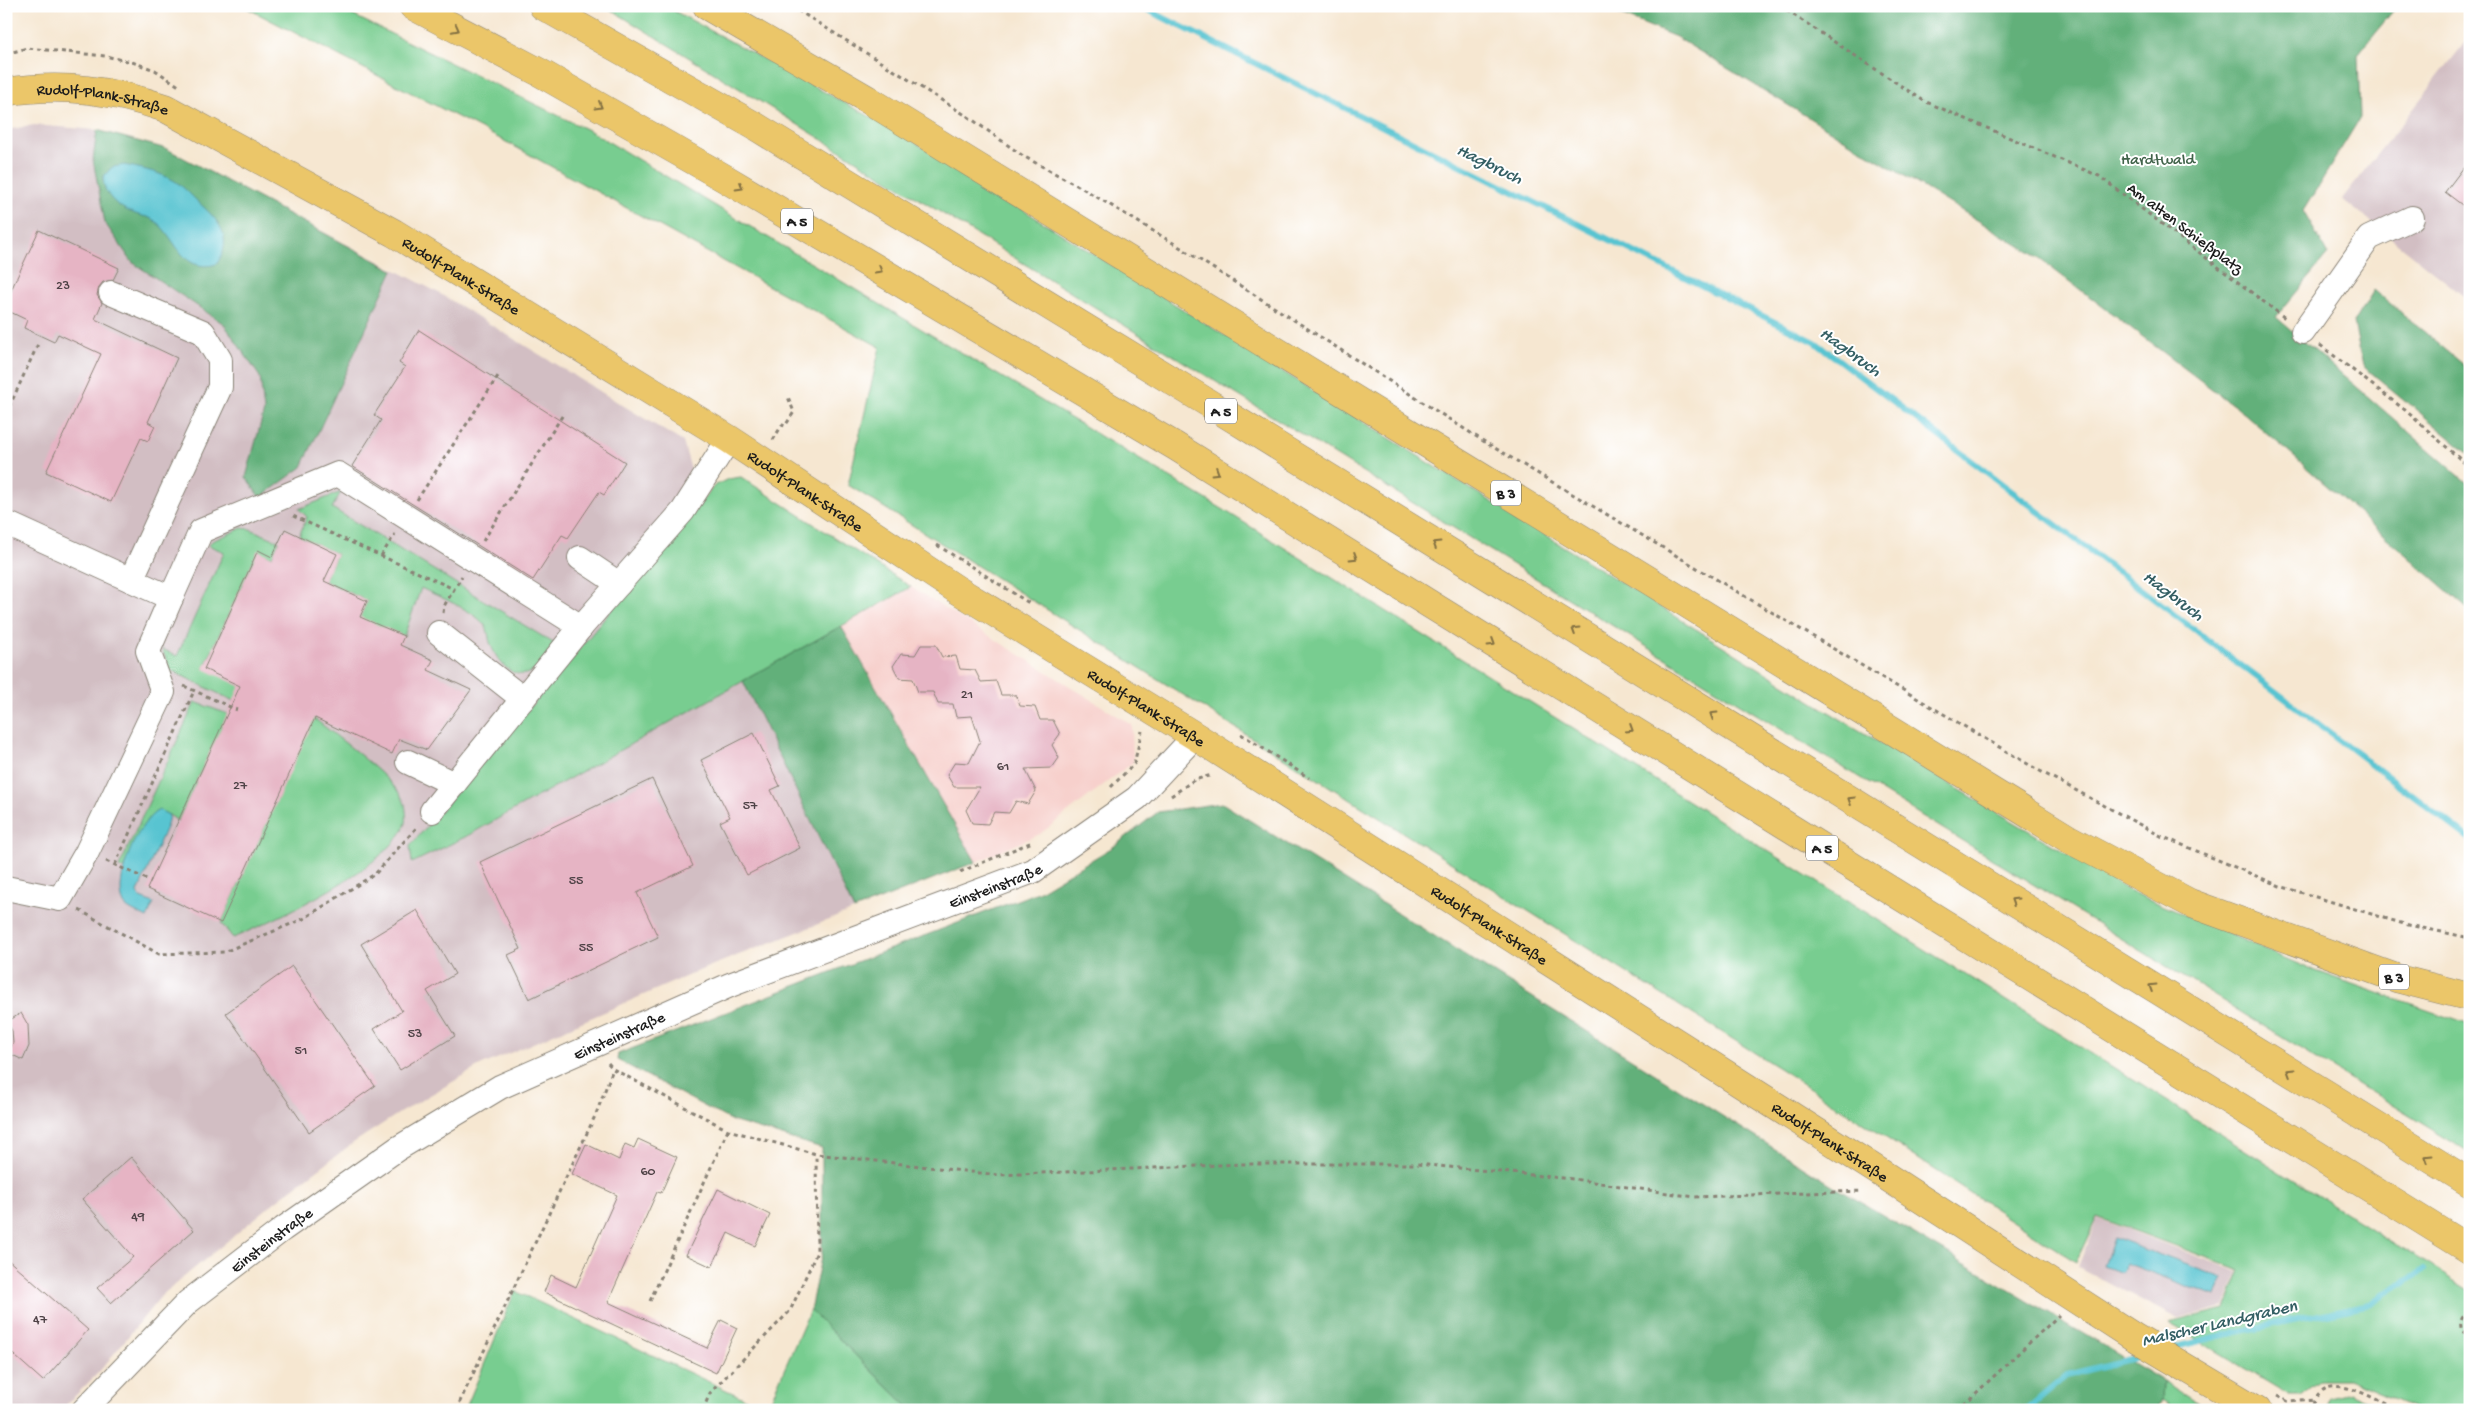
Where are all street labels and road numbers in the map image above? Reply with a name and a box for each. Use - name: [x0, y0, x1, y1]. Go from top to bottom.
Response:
- street label: Rudolf-Plank-Straße: [36, 82, 171, 122]
- street label: Am alten Schießplatz: [2122, 180, 2246, 280]
- road number: A 5: [781, 208, 813, 234]
- street label: Rudolf-Plank-Straße: [398, 234, 523, 321]
- road number: A 5: [1205, 398, 1237, 424]
- street label: Rudolf-Plank-Straße: [743, 448, 866, 538]
- road number: B 3: [1491, 480, 1521, 506]
- street label: Rudolf-Plank-Straße: [1083, 666, 1208, 753]
- road number: A 5: [1806, 836, 1838, 860]
- street label: Einsteinstraße: [947, 861, 1048, 915]
- street label: Rudolf-Plank-Straße: [1426, 883, 1551, 971]
- road number: B 3: [2379, 964, 2409, 990]
- street label: Einsteinstraße: [571, 1009, 669, 1066]
- street label: Rudolf-Plank-Straße: [1767, 1100, 1891, 1188]
- street label: Einsteinstraße: [228, 1205, 318, 1279]

